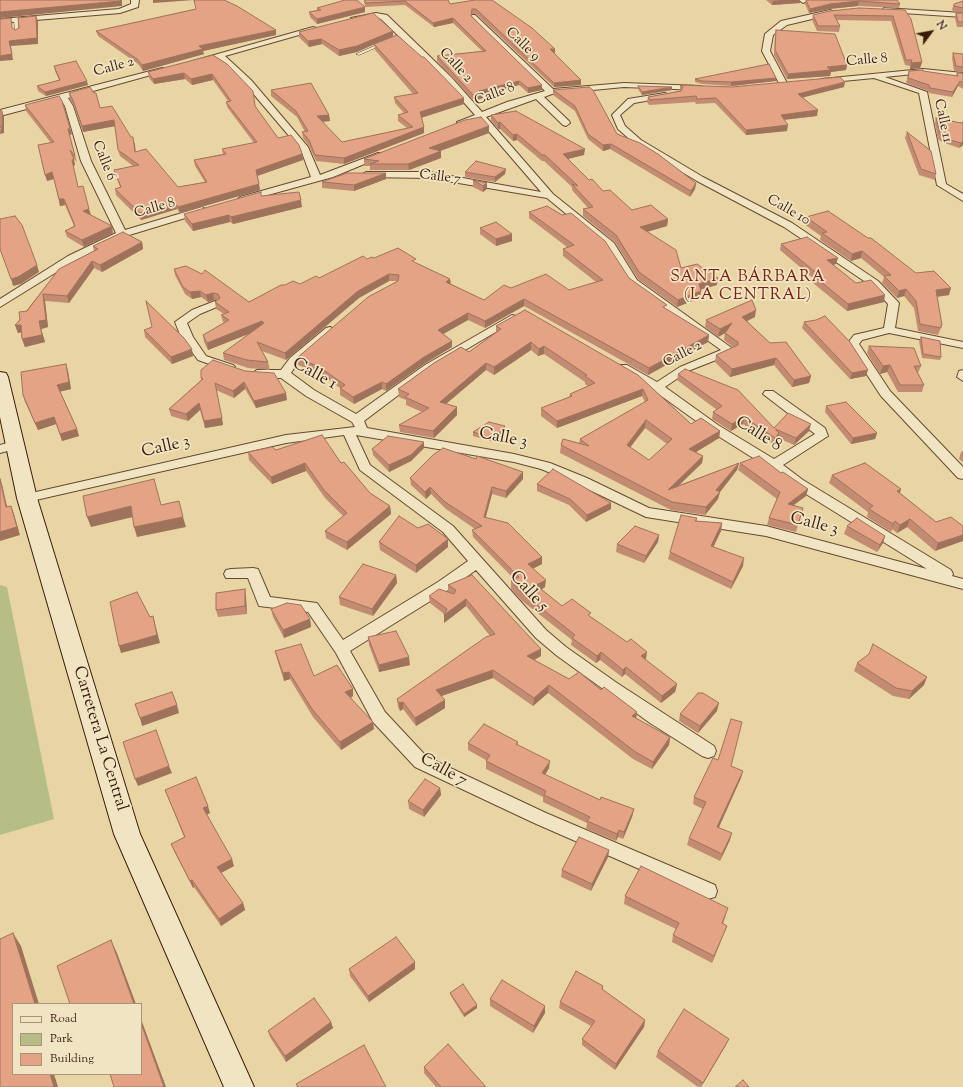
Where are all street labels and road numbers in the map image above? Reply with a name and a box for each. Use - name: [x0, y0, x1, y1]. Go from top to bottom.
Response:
- street label: Calle 9: [501, 25, 543, 65]
- street label: Calle 2: [435, 45, 475, 87]
- street label: Calle 8: [845, 51, 889, 71]
- street label: Calle 2: [92, 55, 136, 81]
- street label: Calle 8: [473, 80, 517, 110]
- street label: Calle 11: [929, 98, 955, 144]
- street label: Calle 6: [87, 139, 119, 183]
- street label: Calle 7: [418, 167, 462, 189]
- street label: Calle 10: [764, 192, 812, 230]
- street label: Calle 8: [133, 195, 177, 223]
- street label: Calle 2: [661, 338, 705, 372]
- street label: Calle 1: [288, 354, 340, 396]
- street label: Calle 8: [731, 413, 785, 457]
- street label: Calle 3: [477, 424, 529, 454]
- street label: Calle 3: [140, 433, 192, 463]
- street label: Calle 3: [788, 509, 840, 541]
- street label: Calle 5: [504, 567, 552, 617]
- street label: Carretera La Central: [67, 664, 131, 814]
- street label: Calle 7: [416, 750, 470, 792]

